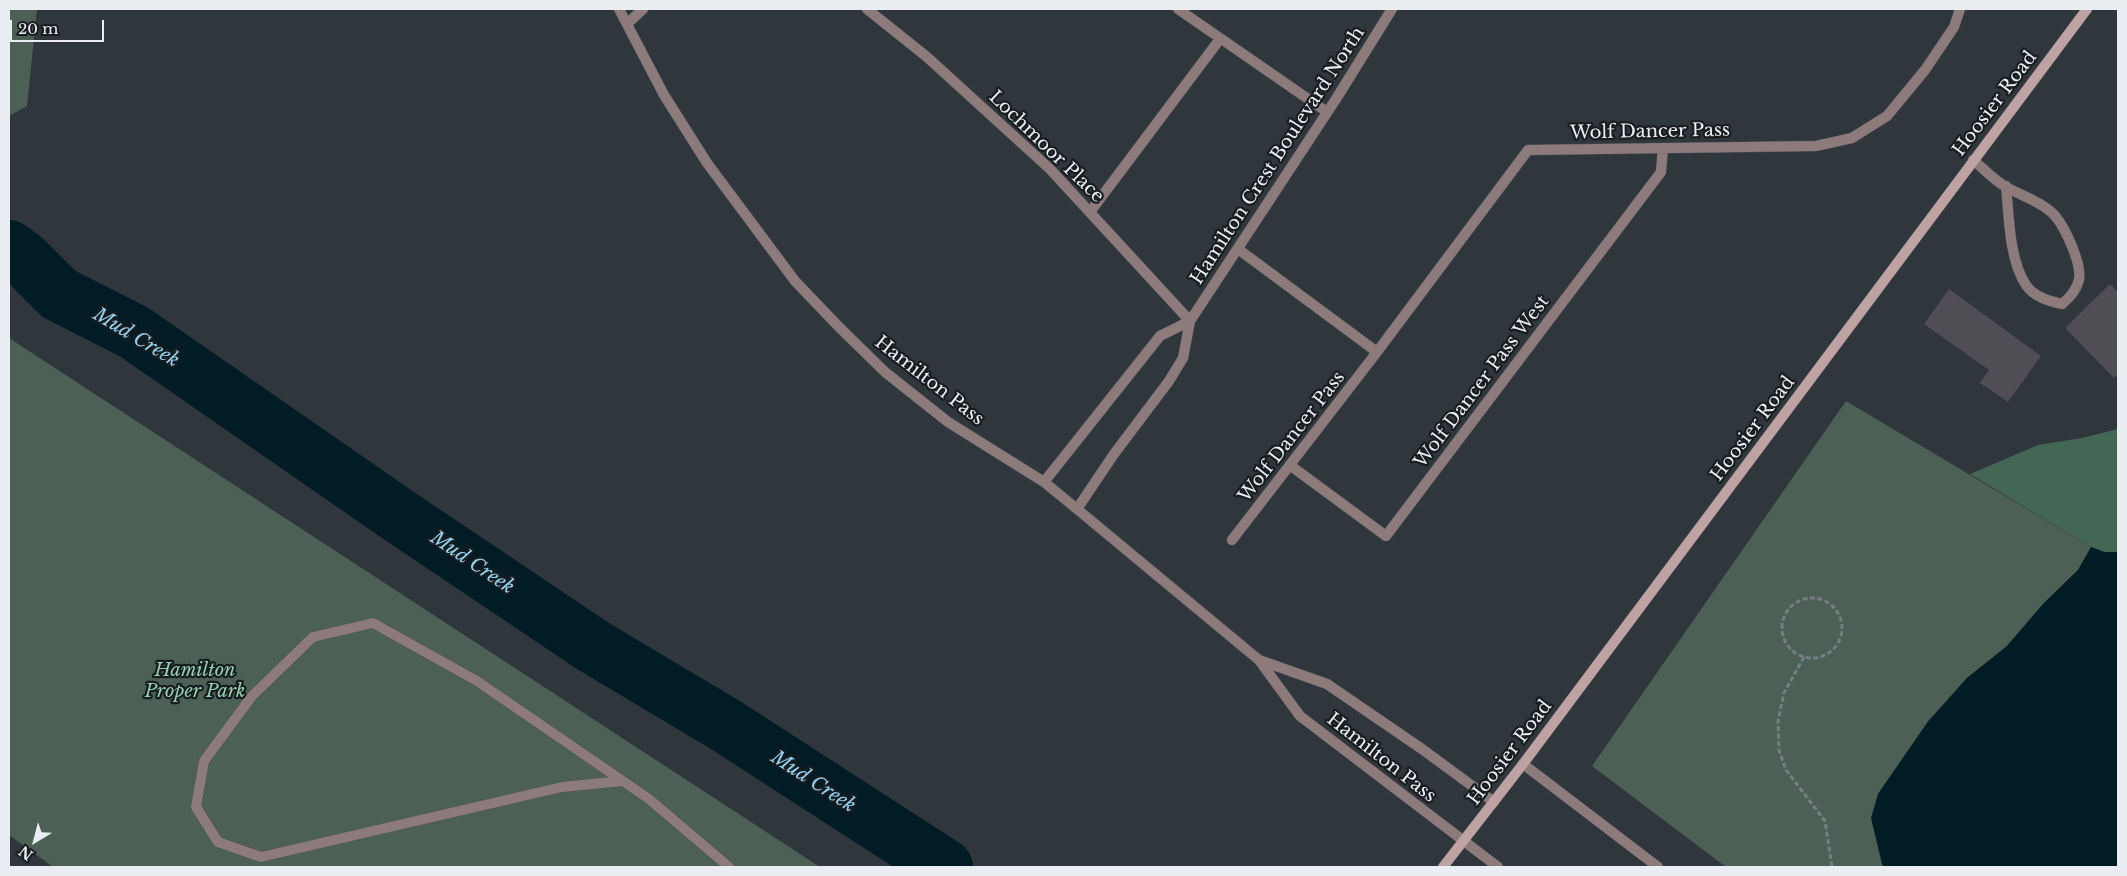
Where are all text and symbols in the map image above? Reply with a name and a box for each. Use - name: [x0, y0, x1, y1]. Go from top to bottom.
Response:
- scale bar: [12, 10, 106, 42]
- text: 20 m: [18, 19, 58, 38]
- street label: Hamilton Crest Boulevard North: [1187, 23, 1369, 289]
- street label: Hoosier Road: [1948, 47, 2042, 161]
- street label: Lochmoor Place: [984, 87, 1108, 207]
- street label: Wolf Dancer Pass: [1570, 120, 1730, 144]
- street label: Wolf Dancer Pass West: [1410, 291, 1554, 473]
- water label: Mud Creek: [89, 304, 183, 372]
- street label: Hamilton Pass: [870, 332, 988, 430]
- street label: Wolf Dancer Pass: [1234, 367, 1350, 507]
- street label: Hoosier Road: [1706, 372, 1800, 486]
- water label: Mud Creek: [426, 527, 518, 599]
- park label: Hamilton Proper Park: [145, 660, 245, 702]
- street label: Hoosier Road: [1463, 696, 1557, 810]
- street label: Hamilton Pass: [1322, 709, 1440, 807]
- water label: Mud Creek: [767, 746, 859, 818]
- north arrow: [10, 816, 60, 866]
- text: N: [15, 842, 37, 864]

